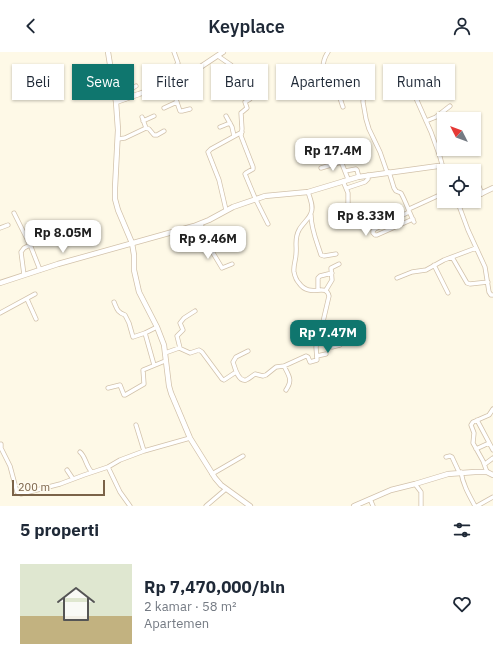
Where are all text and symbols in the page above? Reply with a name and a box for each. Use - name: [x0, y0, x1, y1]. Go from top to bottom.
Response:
- icon: back: [20, 15, 42, 37]
- text: Keyplace: [208, 15, 285, 38]
- icon: person: [451, 15, 473, 37]
- chip: Beli: [12, 64, 64, 100]
- chip: Sewa: [72, 64, 134, 100]
- chip: Filter: [142, 64, 203, 100]
- chip: Baru: [211, 64, 268, 100]
- chip: Apartemen: [276, 64, 375, 100]
- chip: Rumah: [383, 64, 455, 100]
- north arrow: [437, 112, 481, 156]
- map controls: [437, 112, 481, 208]
- pin: Rp 17.4M: [292, 138, 374, 172]
- text: Rp 17.4M: [304, 142, 362, 159]
- button: locate: [437, 164, 481, 208]
- pin: Rp 8.33M: [325, 203, 407, 237]
- text: Rp 8.33M: [337, 207, 395, 224]
- pin: Rp 8.05M: [22, 220, 104, 254]
- text: Rp 8.05M: [34, 224, 92, 241]
- pin: Rp 9.46M: [167, 226, 249, 260]
- text: Rp 9.46M: [179, 230, 237, 247]
- pin: Rp 7.47M: [287, 320, 369, 354]
- text: Rp 7.47M: [299, 324, 357, 341]
- scale bar: [12, 478, 105, 497]
- text: 200 m: [18, 480, 50, 494]
- text: 5 properti: [20, 519, 99, 541]
- icon: filters: [451, 519, 473, 541]
- text: Rp 7,470,000/bln: [144, 576, 285, 598]
- icon: home: [52, 580, 100, 628]
- icon: heart: [451, 593, 473, 615]
- text: 2 kamar · 58 m²: [144, 598, 237, 615]
- text: Apartemen: [144, 615, 209, 632]

